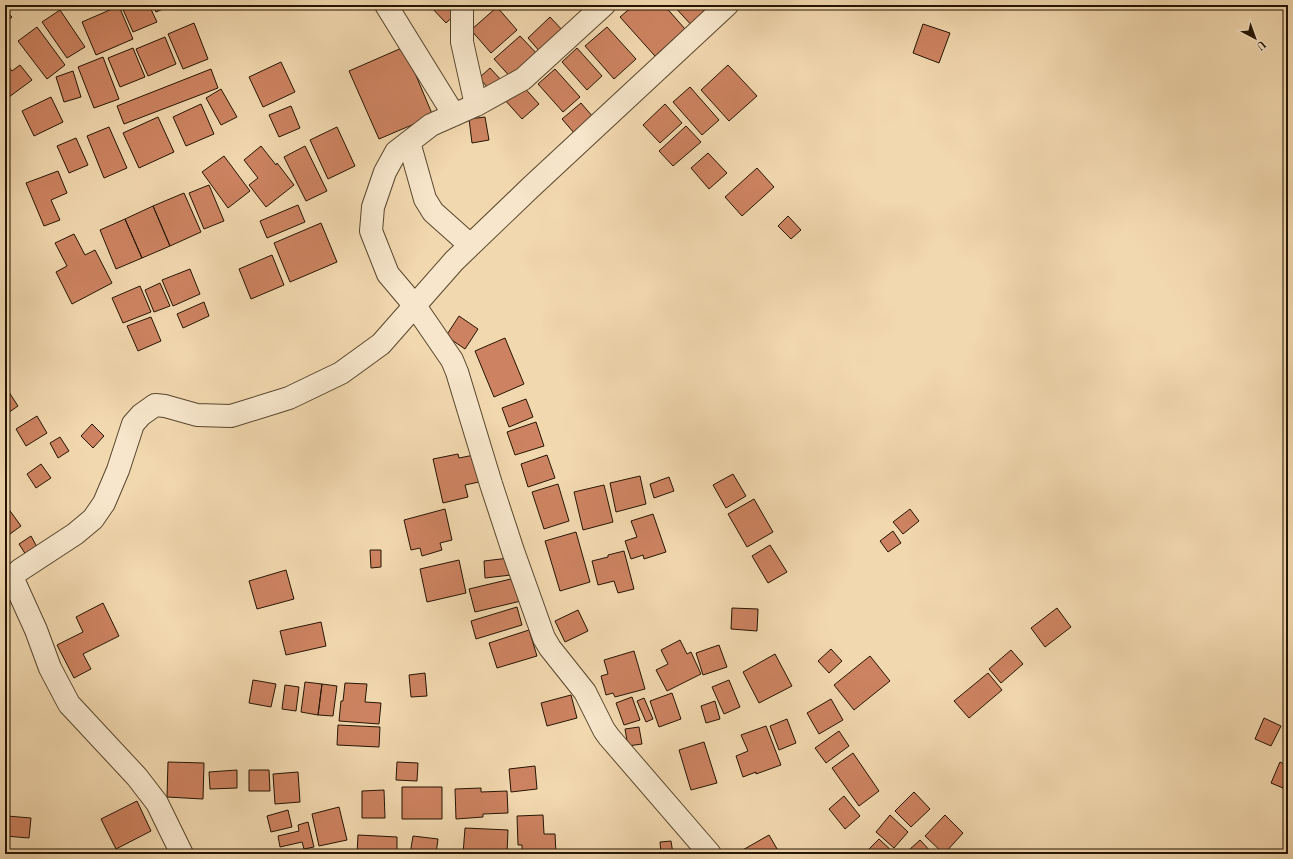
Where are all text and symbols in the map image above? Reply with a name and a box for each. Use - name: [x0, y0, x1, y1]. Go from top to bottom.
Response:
- north arrow: [1235, 18, 1275, 58]
- text: U: [1253, 37, 1267, 52]

